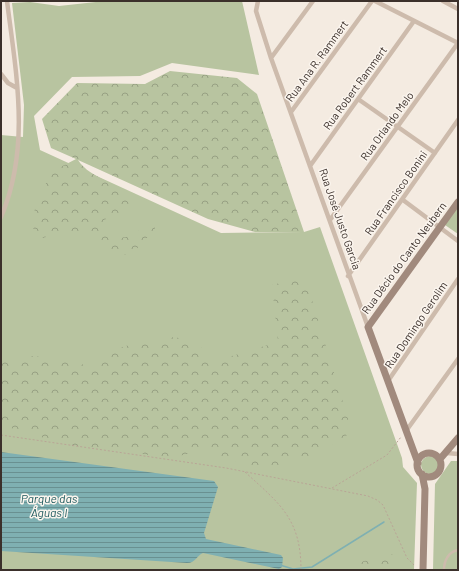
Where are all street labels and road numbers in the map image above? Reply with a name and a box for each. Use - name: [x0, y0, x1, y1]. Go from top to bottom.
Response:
- street label: Rua Ana R. Rammert: [283, 17, 350, 104]
- street label: Rua Robert Rammert: [320, 44, 389, 132]
- street label: Rua Orlando Melo: [357, 89, 416, 163]
- street label: Rua Francisco Bonini: [362, 148, 430, 237]
- street label: Rua José Justo Garcia: [317, 167, 364, 271]
- street label: Rua Décio do Canto Neubern: [359, 199, 449, 316]
- street label: Rua Domingo Gerolim: [382, 279, 450, 371]

